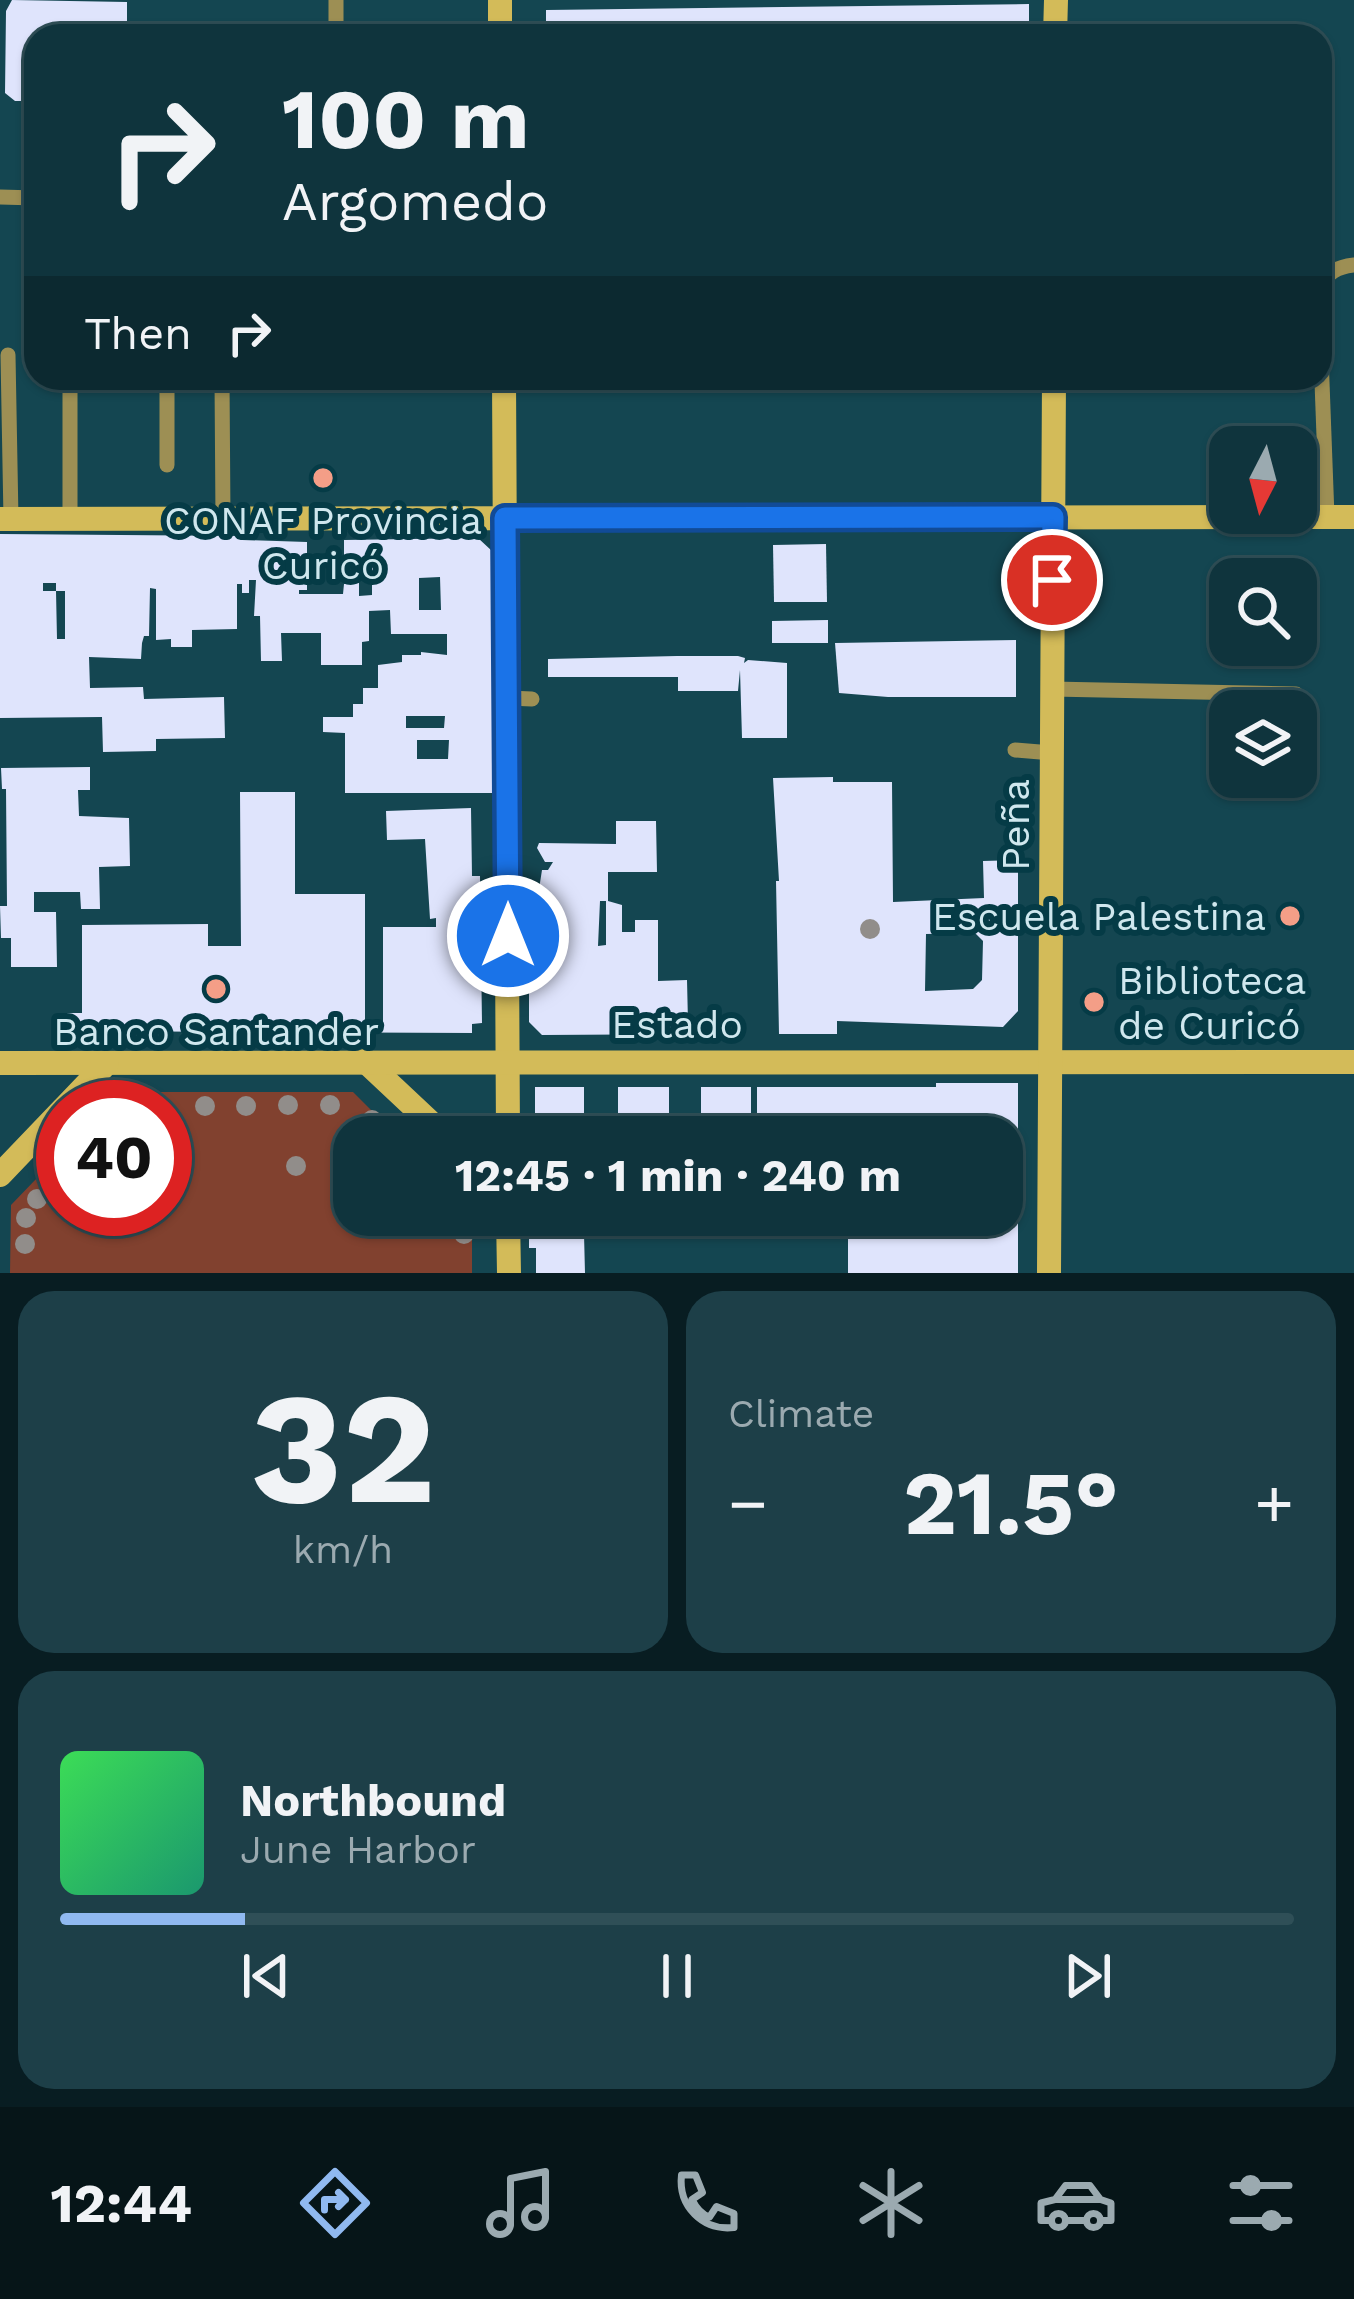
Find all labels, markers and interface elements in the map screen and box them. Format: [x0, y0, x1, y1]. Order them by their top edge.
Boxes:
text: 100 m [282, 70, 529, 168]
icon: right [84, 72, 240, 228]
text: Argomedo [282, 170, 548, 233]
icon: right [216, 300, 282, 366]
text: Then [84, 307, 192, 360]
north arrow [1209, 426, 1317, 534]
map controls [1209, 426, 1317, 798]
marker: CONAF Provincia Curicó [310, 465, 336, 491]
place label: CONAF Provincia Curicó [164, 498, 482, 588]
pin [1001, 529, 1103, 631]
icon: arrive [1019, 547, 1085, 613]
button: search [1209, 558, 1317, 666]
button: layers [1209, 690, 1317, 798]
street label: Peña [993, 779, 1038, 871]
position arrow [445, 873, 571, 999]
place label: Escuela Palestina [932, 894, 1266, 939]
marker: Escuela Palestina [1277, 903, 1303, 929]
place label: Biblioteca de Curicó [1118, 958, 1306, 1048]
marker: Banco Santander [203, 976, 229, 1002]
marker: Biblioteca de Curicó [1081, 989, 1107, 1015]
street label: Estado [611, 1002, 743, 1047]
place label: Banco Santander [53, 1009, 379, 1054]
speed limit sign: 40 [36, 1080, 192, 1236]
text: 12:45 · 1 min · 240 m [455, 1149, 901, 1202]
text: 32 [250, 1357, 436, 1540]
text: Climate [728, 1391, 874, 1436]
text: 21.5° [903, 1450, 1119, 1556]
text: − [728, 1465, 768, 1542]
text: + [1254, 1465, 1294, 1542]
text: km/h [293, 1527, 393, 1572]
text: Northbound [240, 1774, 506, 1827]
text: June Harbor [240, 1827, 476, 1872]
icon: previous [233, 1943, 299, 2009]
icon: pause [644, 1943, 710, 2009]
icon: next [1055, 1943, 1121, 2009]
icon: directions [293, 2161, 377, 2245]
icon: music [479, 2161, 563, 2245]
icon: phone [664, 2161, 748, 2245]
icon: climate [849, 2161, 933, 2245]
icon: car [1034, 2161, 1118, 2245]
icon: filters [1219, 2161, 1303, 2245]
text: 12:44 [51, 2172, 192, 2235]

